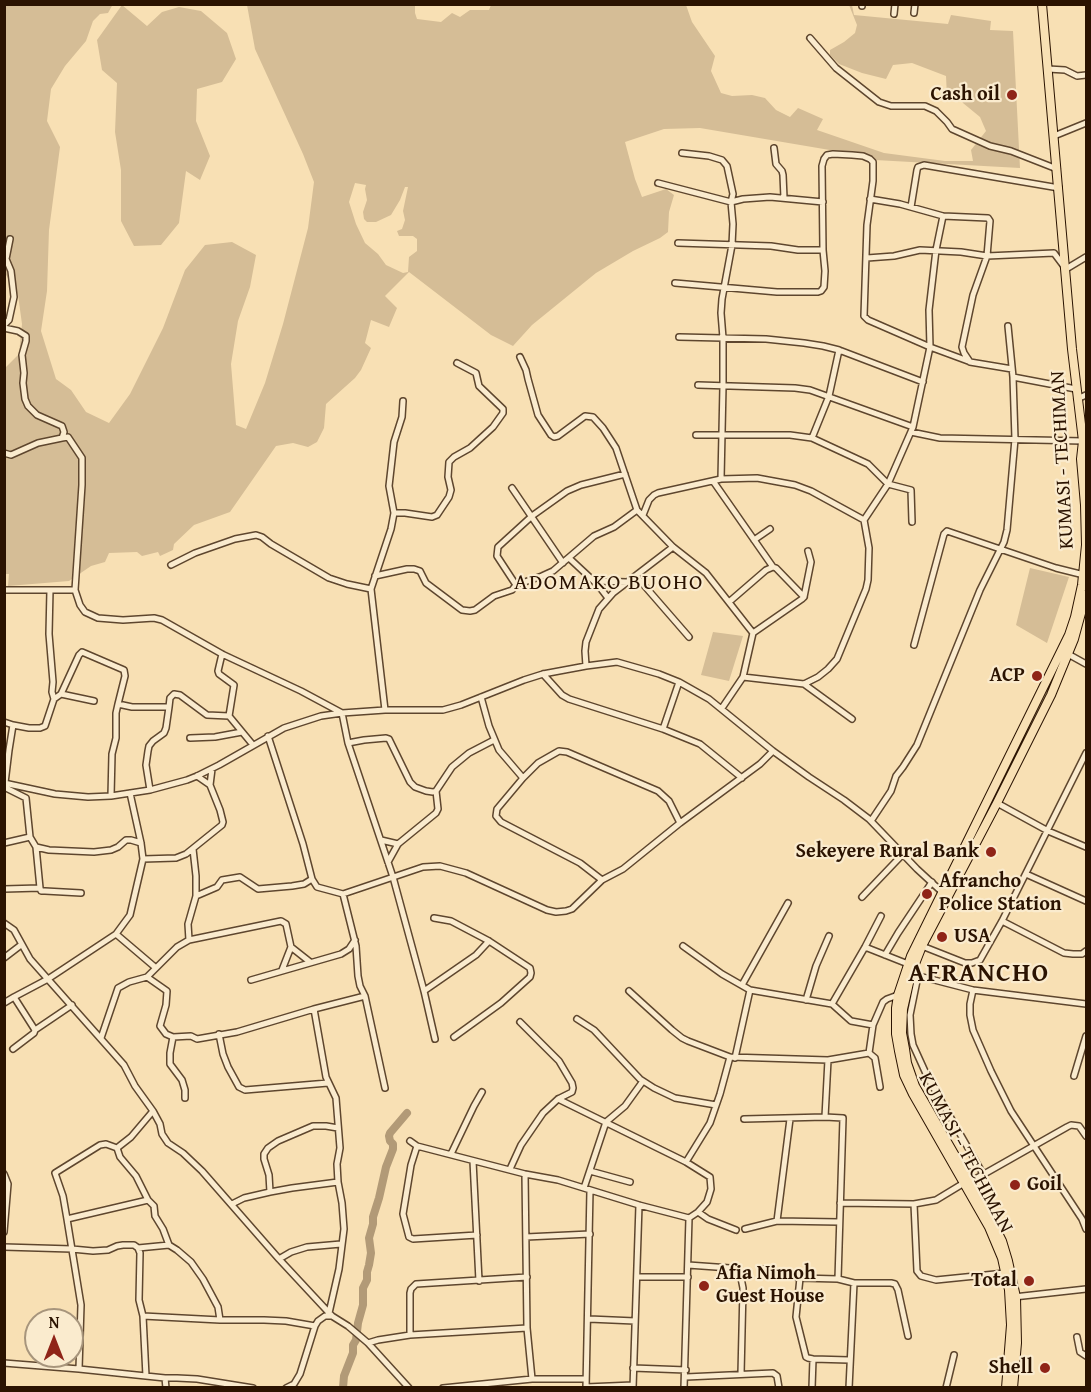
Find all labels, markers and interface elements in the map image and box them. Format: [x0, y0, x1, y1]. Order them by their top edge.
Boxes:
place label: Cash oil [931, 83, 1000, 107]
marker: Cash oil [1005, 88, 1019, 102]
street label: KUMASI - TECHIMAN [1046, 370, 1080, 550]
district label: ADOMAKO BUOHO [514, 570, 704, 596]
place label: ACP [990, 664, 1025, 688]
marker: ACP [1030, 669, 1044, 683]
place label: Sekeyere Rural Bank [796, 840, 979, 864]
marker: Sekeyere Rural Bank [984, 845, 998, 859]
place label: Afrancho Police Station [939, 870, 1062, 917]
marker: Afrancho Police Station [920, 887, 934, 901]
place label: USA [954, 925, 991, 949]
marker: USA [935, 930, 949, 944]
district label: AFRANCHO [908, 958, 1050, 990]
street label: KUMASI - TECHIMAN [913, 1069, 1017, 1237]
place label: Goil [1027, 1173, 1062, 1197]
marker: Goil [1008, 1178, 1022, 1192]
place label: Afia Nimoh Guest House [716, 1262, 824, 1309]
place label: Total [971, 1269, 1017, 1293]
marker: Total [1022, 1274, 1036, 1288]
marker: Afia Nimoh Guest House [697, 1279, 711, 1293]
north arrow [24, 1308, 84, 1368]
text: N [49, 1310, 59, 1334]
place label: Shell [988, 1356, 1033, 1380]
marker: Shell [1038, 1361, 1052, 1375]

